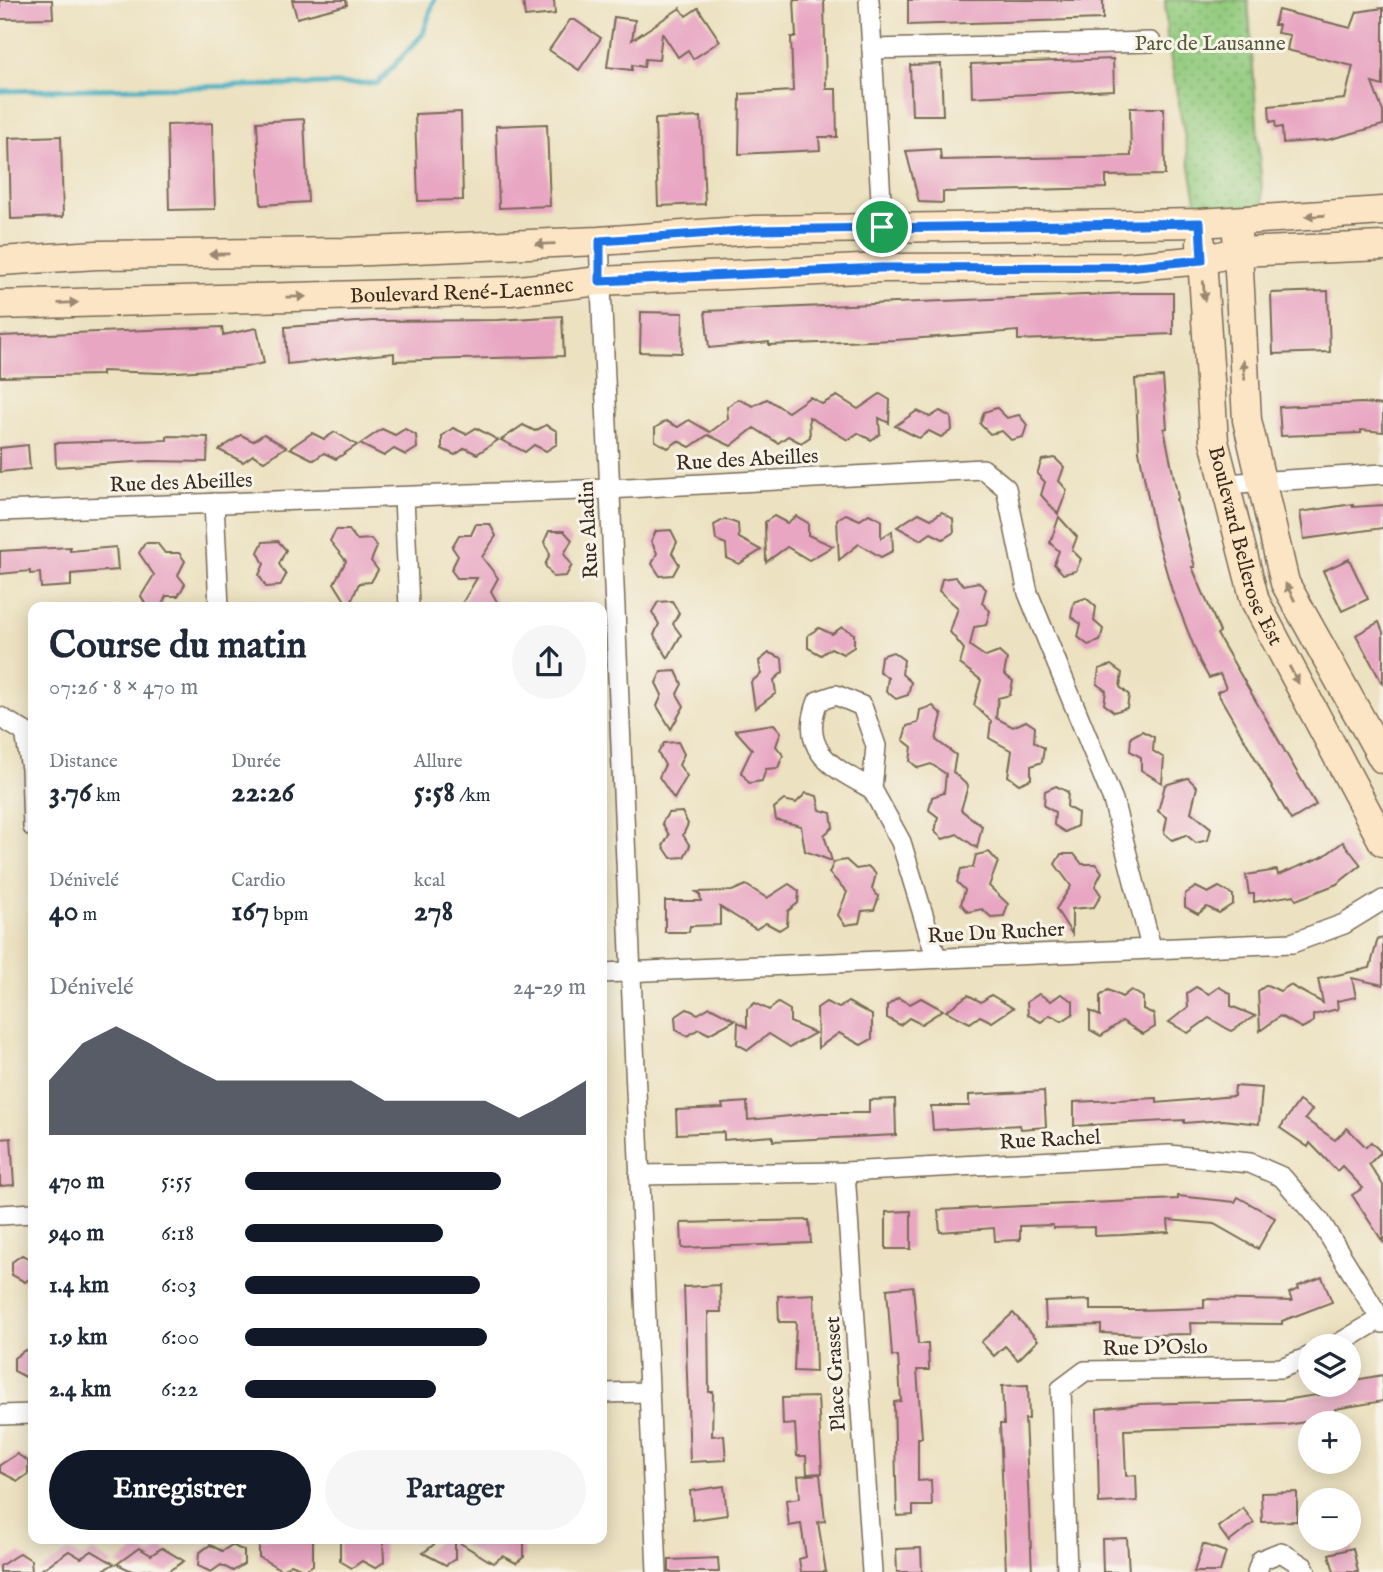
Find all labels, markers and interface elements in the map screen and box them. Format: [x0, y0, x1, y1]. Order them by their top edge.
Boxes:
park label: Parc de Lausanne [1134, 31, 1286, 58]
pin [852, 197, 912, 257]
icon: arrive [863, 208, 901, 246]
one-way arrow [1304, 211, 1326, 222]
one-way arrow [533, 238, 555, 249]
one-way arrow [208, 248, 230, 259]
street label: Boulevard René-Laennec [350, 272, 575, 310]
one-way arrow [1199, 281, 1210, 303]
one-way arrow [285, 291, 307, 303]
one-way arrow [57, 298, 79, 309]
one-way arrow [1239, 359, 1250, 381]
street label: Rue des Abeilles [675, 443, 819, 478]
street label: Boulevard Bellerose Est [1201, 444, 1288, 651]
street label: Rue des Abeilles [109, 468, 253, 499]
street label: Rue Aladin [573, 480, 606, 580]
one-way arrow [1285, 582, 1296, 602]
text: Course du matin [49, 623, 307, 671]
button: share [512, 625, 586, 699]
one-way arrow [1288, 665, 1300, 685]
text: 07:26 · 8 × 470 m [49, 673, 198, 702]
text: Distance [49, 750, 118, 774]
text: Durée [231, 750, 281, 774]
text: Allure [414, 750, 462, 774]
text: 3.76 [49, 774, 92, 812]
text: 22:26 [231, 774, 294, 812]
text: 5:58 [414, 774, 455, 812]
text: km [92, 784, 121, 808]
text: /km [455, 784, 491, 808]
text: Dénivelé [49, 869, 119, 893]
text: Cardio [231, 869, 285, 893]
text: kcal [414, 869, 445, 893]
text: 40 [49, 893, 78, 931]
text: 167 [231, 893, 269, 931]
text: 278 [414, 893, 453, 931]
text: m [78, 903, 97, 927]
text: bpm [269, 903, 308, 927]
street label: Rue Du Rucher [927, 916, 1066, 951]
text: Dénivelé [49, 973, 134, 1002]
text: 24–29 m [513, 973, 586, 1002]
street label: Rue Rachel [999, 1124, 1102, 1157]
text: 470 m [49, 1167, 104, 1196]
text: 5:55 [161, 1167, 192, 1196]
text: 940 m [49, 1219, 104, 1248]
text: 6:18 [161, 1219, 194, 1248]
text: 1.4 km [49, 1271, 109, 1300]
text: 6:03 [161, 1271, 197, 1300]
street label: Place Grasset [820, 1316, 853, 1432]
text: 1.9 km [49, 1323, 108, 1352]
text: 6:00 [161, 1323, 199, 1352]
street label: Rue D'Oslo [1102, 1334, 1208, 1363]
map controls [1298, 1334, 1361, 1551]
button: layers [1298, 1334, 1361, 1397]
text: 2.4 km [49, 1375, 111, 1404]
text: 6:22 [161, 1375, 198, 1404]
button: + [1298, 1411, 1361, 1474]
button: Enregistrer [49, 1450, 311, 1530]
button: Partager [325, 1450, 586, 1530]
button: − [1298, 1488, 1361, 1551]

